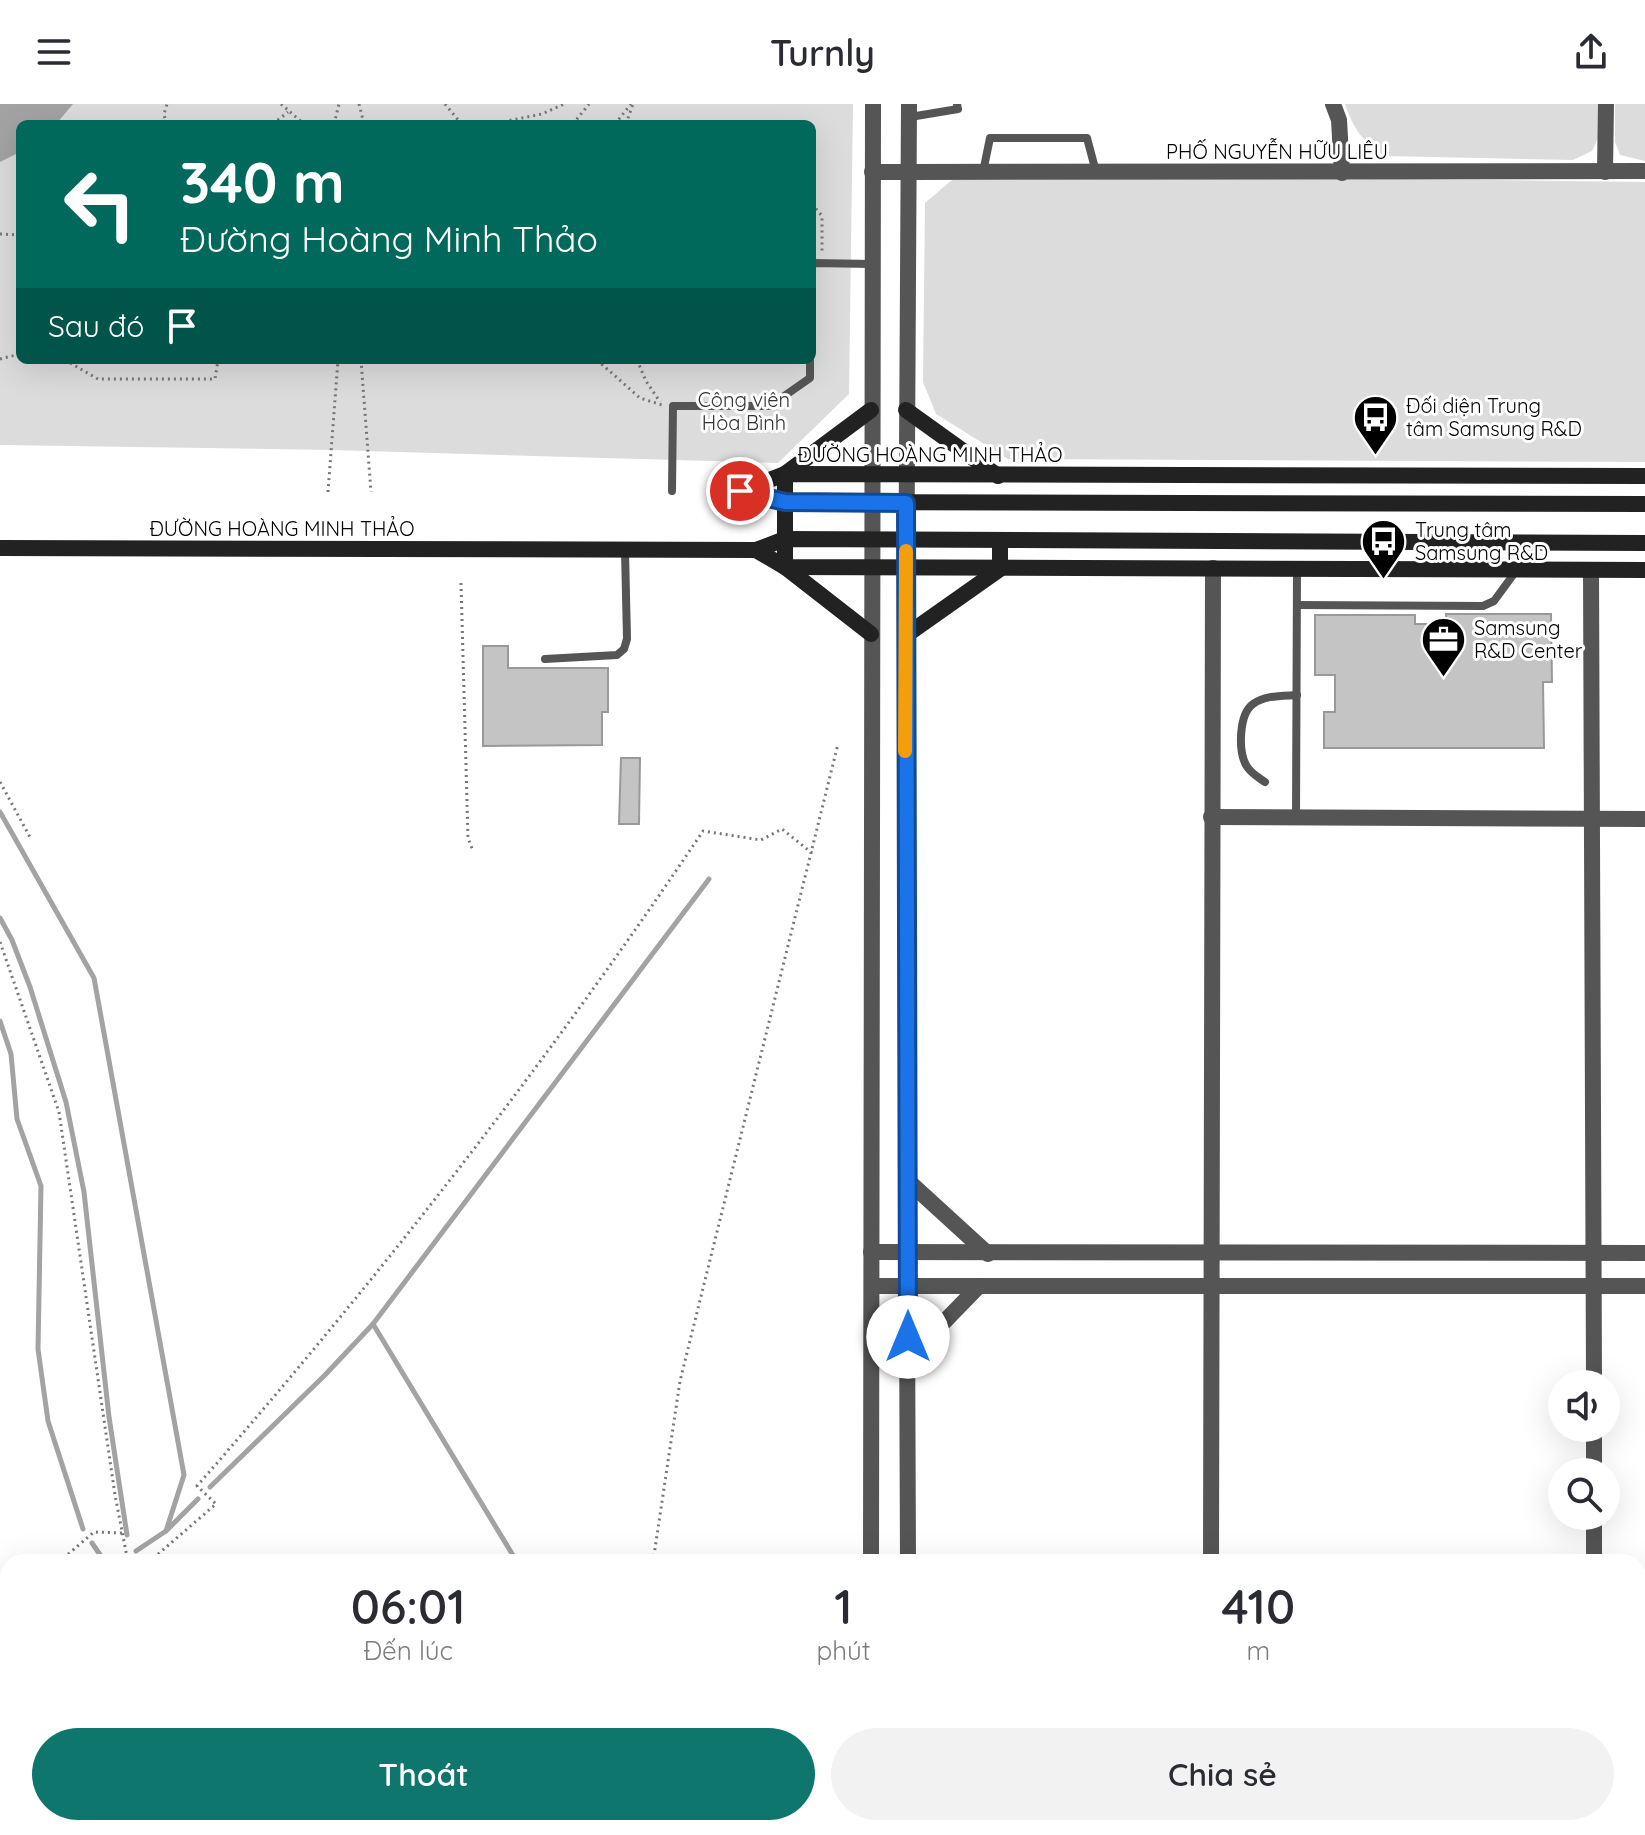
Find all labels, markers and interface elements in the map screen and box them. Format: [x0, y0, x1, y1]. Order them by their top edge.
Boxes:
icon: menu [32, 30, 76, 74]
text: Turnly [770, 30, 875, 75]
icon: share [1569, 30, 1613, 74]
street label: PHỐ NGUYỄN HỮU LIÊU [1166, 138, 1388, 164]
text: 340 m [180, 147, 345, 217]
icon: left [48, 152, 152, 256]
text: Đường Hoàng Minh Thảo [180, 216, 598, 261]
icon: arrive [160, 304, 204, 348]
text: Sau đó [48, 307, 144, 345]
park label: Công viên Hòa Bình [698, 387, 790, 435]
bus stop icon: Đối diện Trung tâm Samsung R&D [1351, 393, 1399, 456]
place label: Đối diện Trung tâm Samsung R&D [1406, 393, 1582, 441]
street label: ĐƯỜNG HOÀNG MINH THẢO [797, 442, 1063, 467]
pin [706, 457, 774, 525]
icon: arrive [718, 469, 762, 513]
street label: ĐƯỜNG HOÀNG MINH THẢO [149, 516, 415, 541]
place label: Trung tâm Samsung R&D [1415, 517, 1548, 565]
bus stop icon: Trung tâm Samsung R&D [1360, 518, 1408, 581]
place label: Samsung R&D Center [1474, 615, 1583, 663]
office icon: Samsung R&D Center [1419, 616, 1467, 679]
position arrow [866, 1295, 950, 1379]
map controls [1548, 1370, 1620, 1530]
button: sound [1548, 1370, 1620, 1442]
button: search [1548, 1458, 1620, 1530]
text: 06:01 [351, 1576, 466, 1636]
text: 1 [834, 1576, 853, 1636]
text: 410 [1221, 1576, 1295, 1636]
text: Đến lúc [363, 1634, 453, 1667]
text: phút [816, 1634, 871, 1667]
text: m [1246, 1634, 1270, 1667]
button: Thoát [32, 1728, 815, 1820]
button: Chia sẻ [831, 1728, 1614, 1820]

